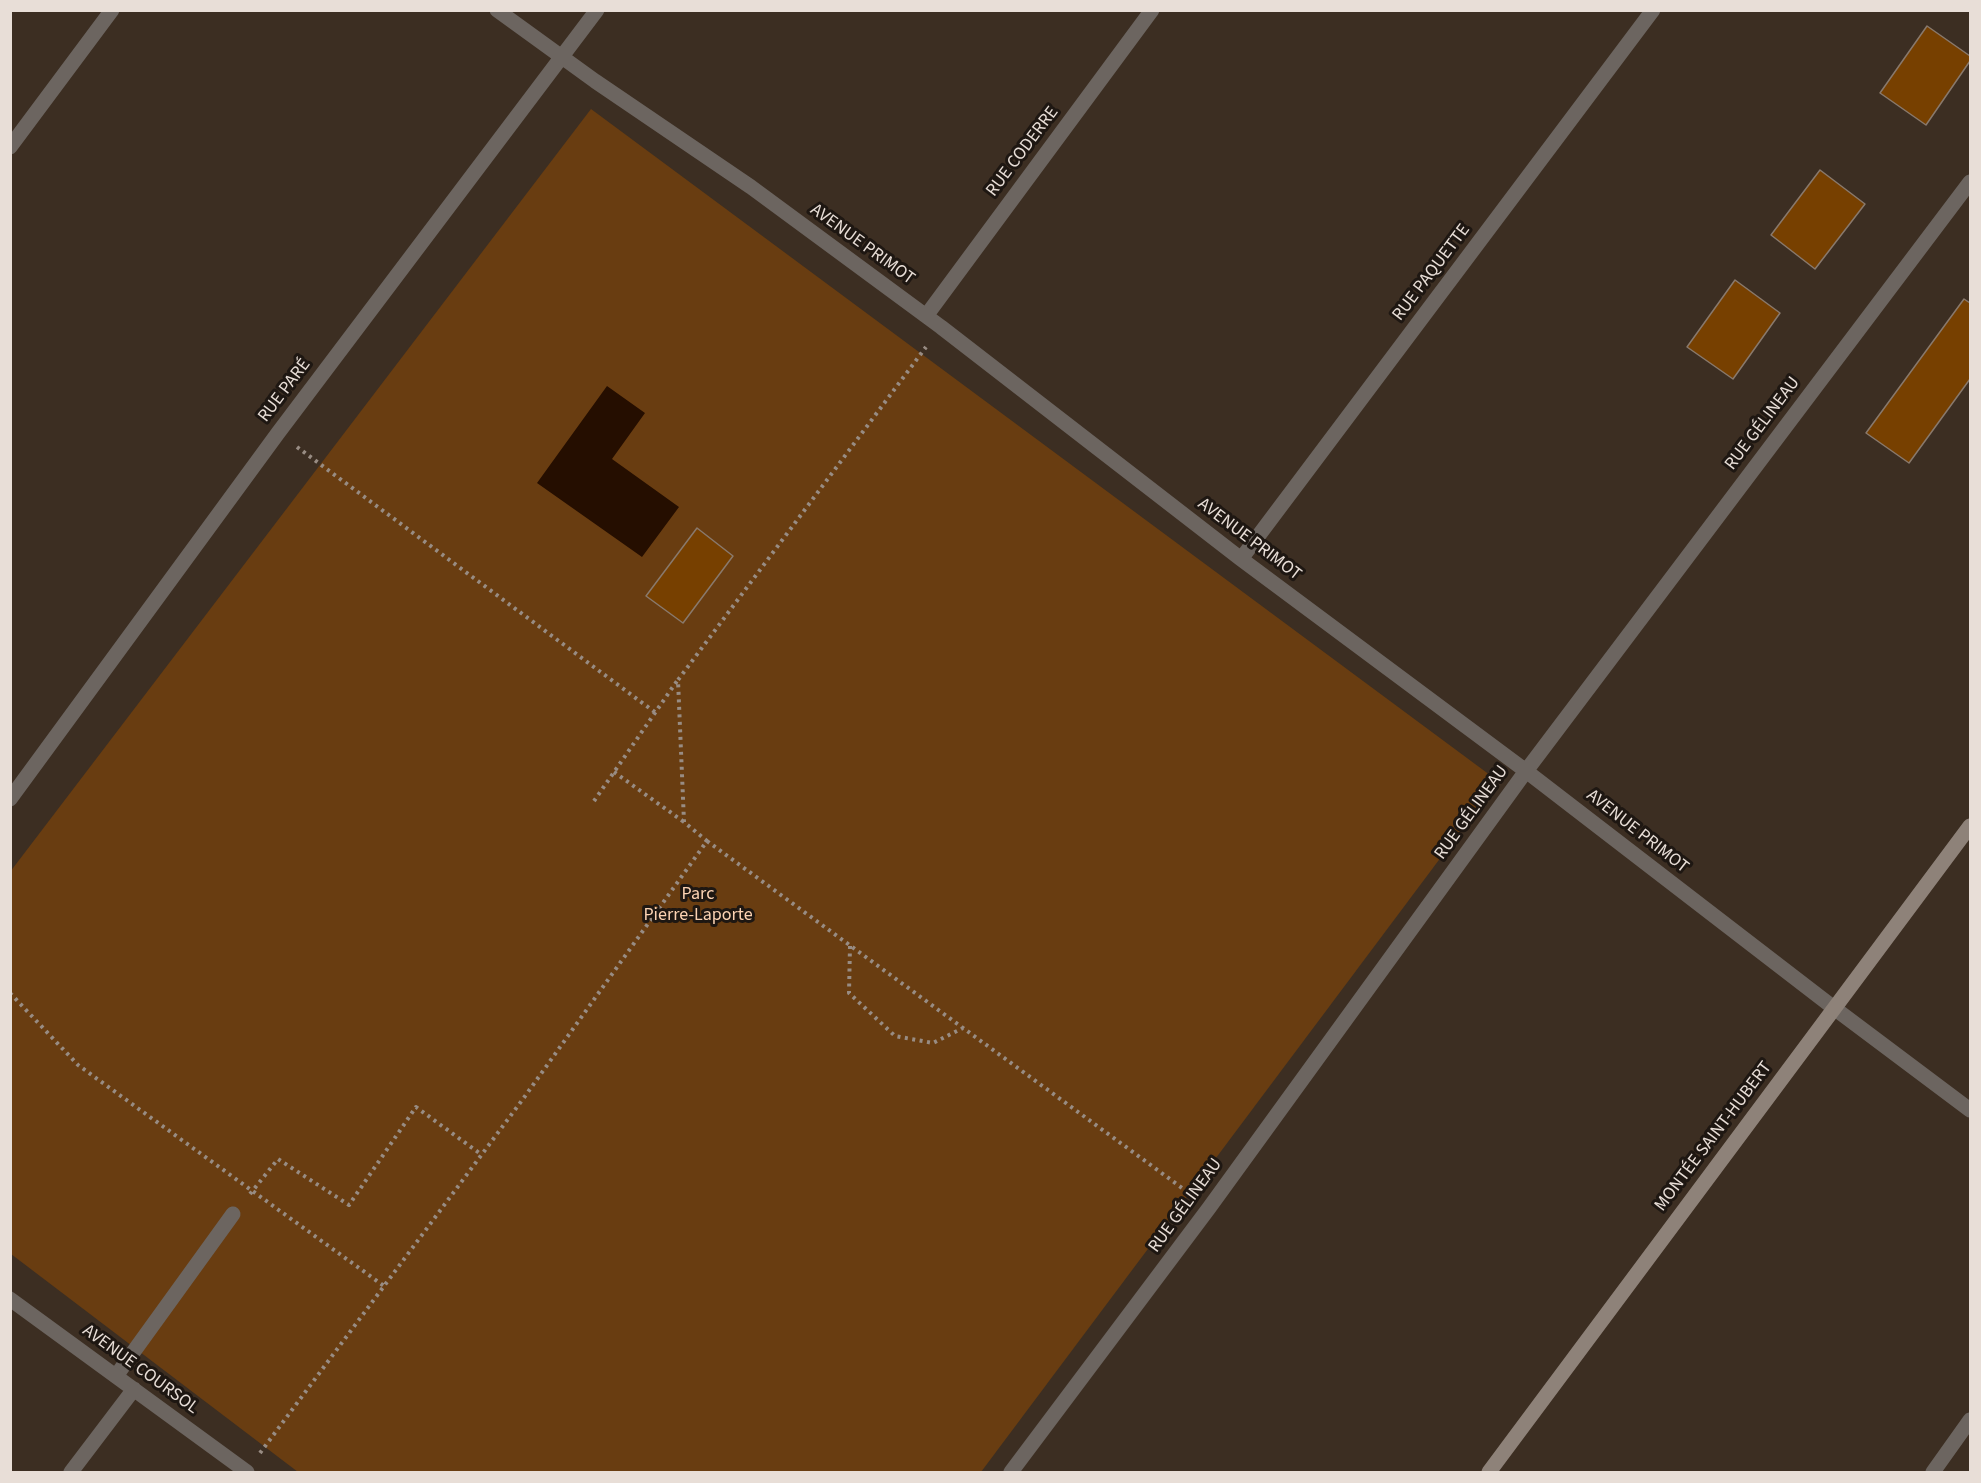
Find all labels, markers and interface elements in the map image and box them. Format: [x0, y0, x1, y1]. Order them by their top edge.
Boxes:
street label: RUE CODERRE [982, 103, 1064, 201]
street label: AVENUE PRIMOT [805, 200, 919, 290]
street label: RUE PAQUETTE [1389, 220, 1475, 326]
street label: RUE PARÉ [254, 355, 316, 427]
street label: RUE GÉLINEAU [1721, 373, 1805, 475]
street label: AVENUE PRIMOT [1193, 494, 1305, 586]
street label: RUE GÉLINEAU [1431, 762, 1513, 864]
street label: AVENUE PRIMOT [1581, 785, 1693, 879]
park label: Parc Pierre-Laporte [643, 884, 753, 926]
street label: MONTÉE SAINT-HUBERT [1651, 1058, 1777, 1216]
street label: RUE GÉLINEAU [1145, 1155, 1227, 1257]
street label: AVENUE COURSOL [78, 1321, 202, 1419]

